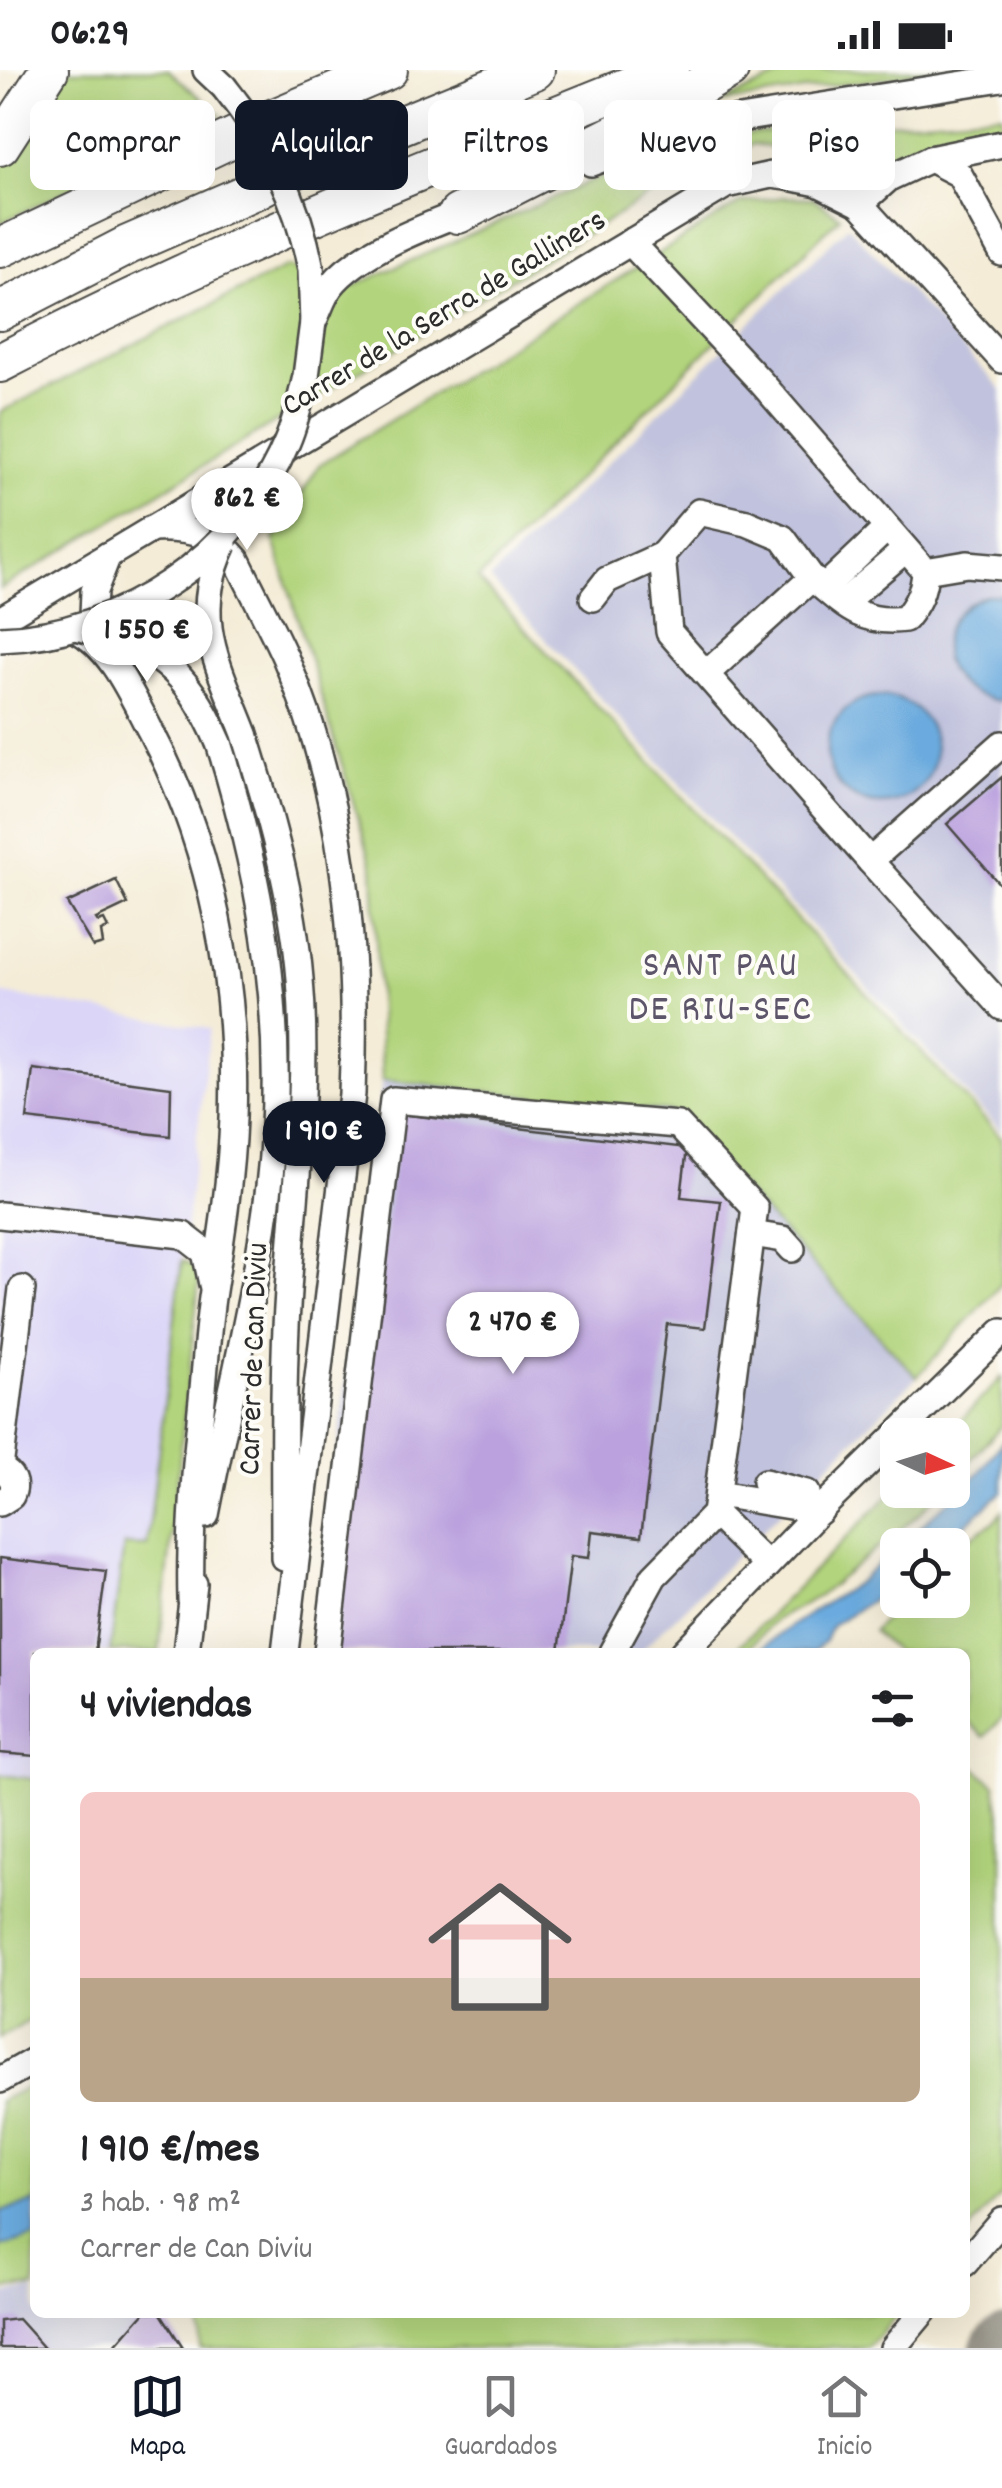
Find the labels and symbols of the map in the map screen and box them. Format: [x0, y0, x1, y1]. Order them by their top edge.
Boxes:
street label: Carrer de la Serra de Galliners [274, 200, 616, 430]
pin: 862 € [177, 468, 317, 553]
pin: 1 550 € [55, 600, 239, 685]
district label: SANT PAU DE RIU-SEC [629, 940, 813, 1039]
pin: 1 910 € [232, 1101, 416, 1186]
street label: Carrer de Can Diviu [229, 1242, 283, 1476]
pin: 2 470 € [421, 1292, 605, 1377]
north arrow [880, 1418, 970, 1508]

